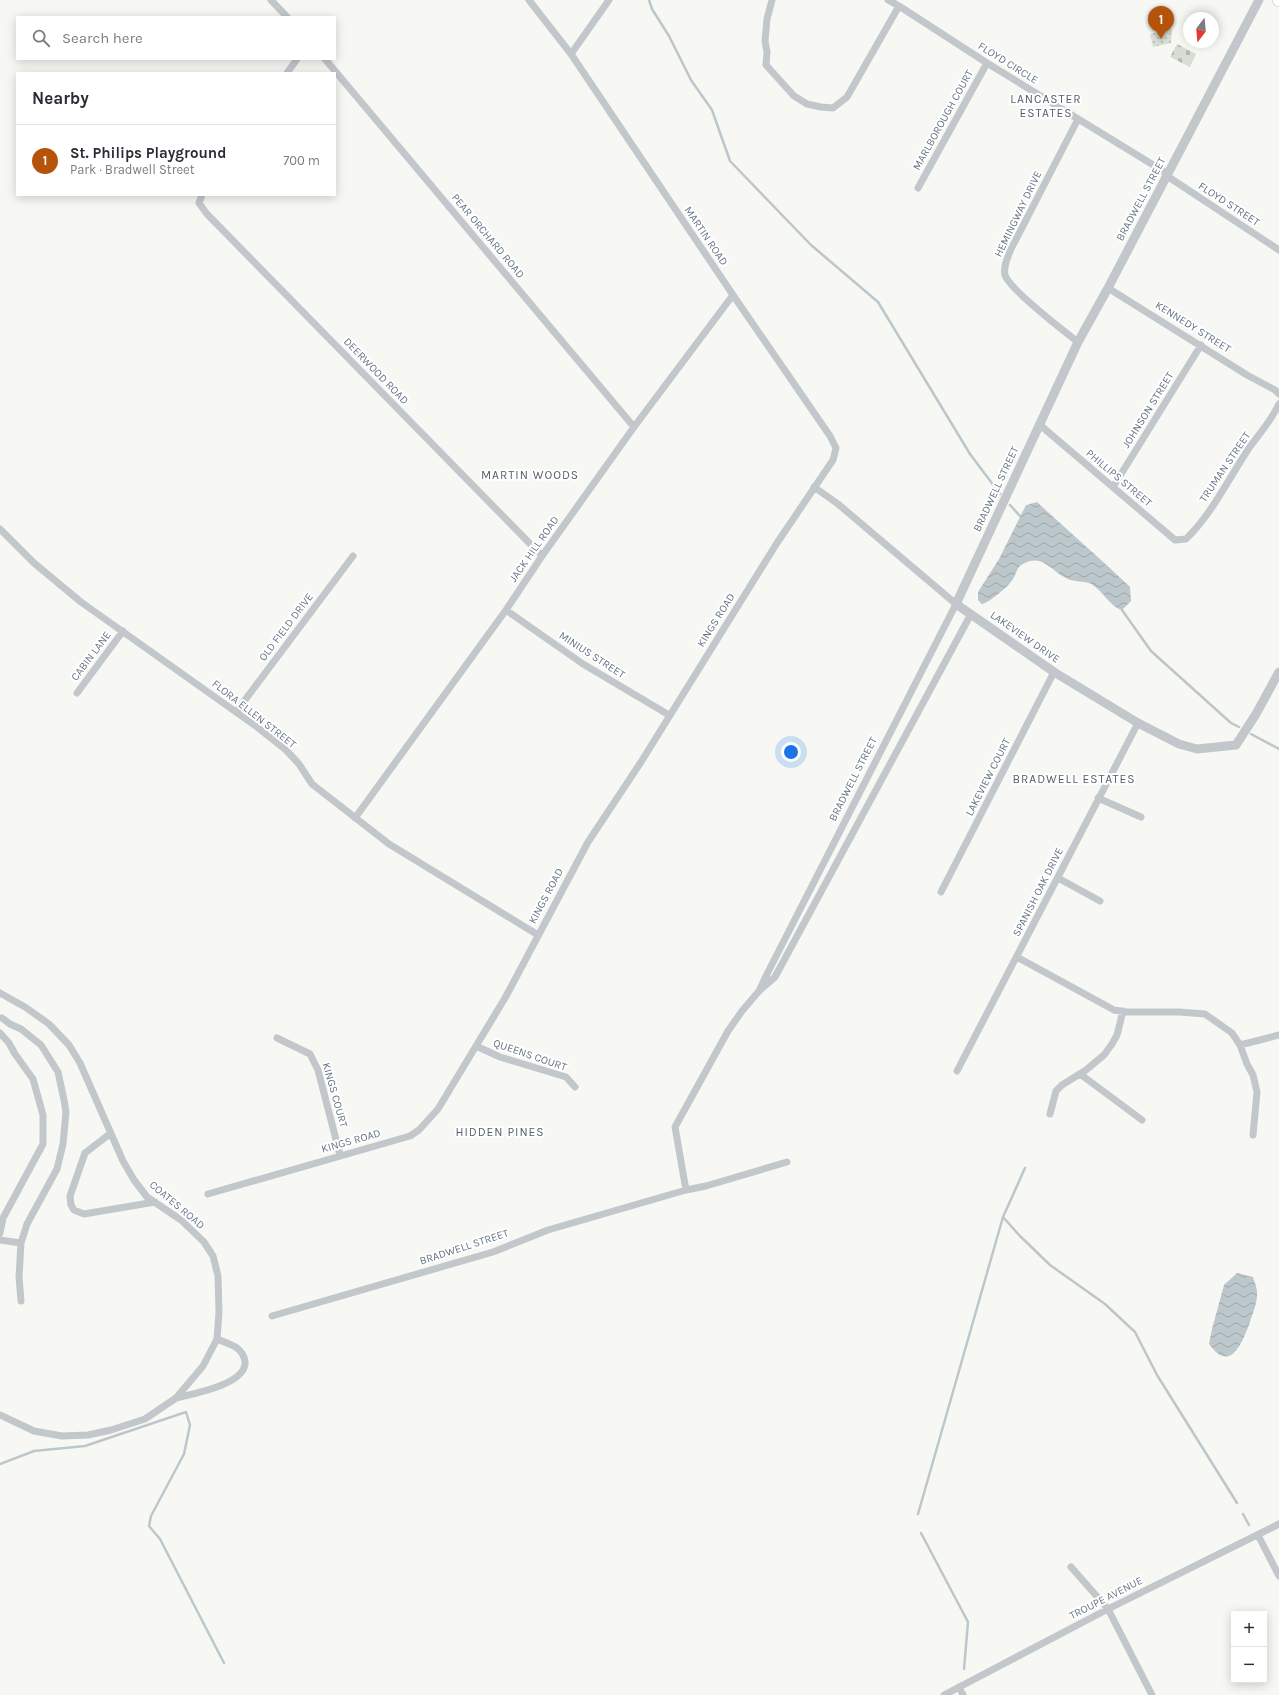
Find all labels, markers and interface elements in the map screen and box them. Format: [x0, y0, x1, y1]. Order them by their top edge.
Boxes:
pin: 1 [1148, 6, 1174, 39]
north arrow [1183, 12, 1219, 48]
search box [16, 16, 336, 60]
icon: search [30, 27, 52, 49]
text: Search here [62, 29, 143, 47]
street label: FLOYD CIRCLE [976, 39, 1040, 87]
street label: MARLBOROUGH COURT [910, 67, 976, 172]
text: Nearby [32, 88, 89, 108]
district label: LANCASTER ESTATES [1010, 92, 1082, 120]
text: St. Philips Playground [70, 144, 226, 162]
text: 1 [43, 153, 47, 168]
text: 700 m [283, 153, 320, 168]
street label: BRADWELL STREET [1113, 155, 1169, 243]
text: Park · Bradwell Street [70, 162, 195, 177]
street label: HEMINGWAY DRIVE [992, 169, 1044, 259]
street label: FLOYD STREET [1196, 179, 1263, 229]
street label: PEAR ORCHARD ROAD [449, 191, 527, 281]
street label: MARTIN ROAD [681, 204, 731, 268]
street label: KENNEDY STREET [1153, 299, 1234, 356]
street label: DEERWOOD ROAD [341, 335, 411, 407]
street label: JOHNSON STREET [1119, 369, 1177, 450]
street label: TRUMAN STREET [1197, 429, 1254, 505]
street label: BRADWELL STREET [970, 444, 1022, 534]
street label: PHILLIPS STREET [1083, 447, 1155, 510]
district label: MARTIN WOODS [481, 468, 579, 482]
street label: JACK HILL ROAD [506, 514, 562, 584]
street label: OLD FIELD DRIVE [256, 591, 316, 663]
street label: KINGS ROAD [694, 591, 738, 649]
street label: LAKEVIEW DRIVE [988, 608, 1062, 666]
street label: CABIN LANE [68, 629, 114, 683]
street label: MINIUS STREET [556, 629, 628, 681]
street label: FLORA ELLEN STREET [209, 677, 299, 751]
street label: BRADWELL STREET [826, 734, 880, 823]
street label: LAKEVIEW COURT [963, 736, 1013, 818]
your location [781, 742, 801, 762]
district label: BRADWELL ESTATES [1012, 772, 1136, 786]
street label: SPANISH OAK DRIVE [1010, 845, 1066, 939]
street label: KINGS ROAD [526, 866, 566, 926]
street label: QUEENS COURT [492, 1036, 569, 1074]
street label: KINGS COURT [320, 1061, 351, 1129]
district label: HIDDEN PINES [455, 1125, 545, 1139]
street label: KINGS ROAD [320, 1126, 382, 1156]
street label: COATES ROAD [147, 1178, 207, 1232]
street label: BRADWELL STREET [418, 1226, 511, 1268]
street label: TROUPE AVENUE [1067, 1574, 1145, 1622]
map controls [1231, 1611, 1267, 1683]
button: + [1231, 1611, 1267, 1647]
button: − [1231, 1647, 1267, 1683]

